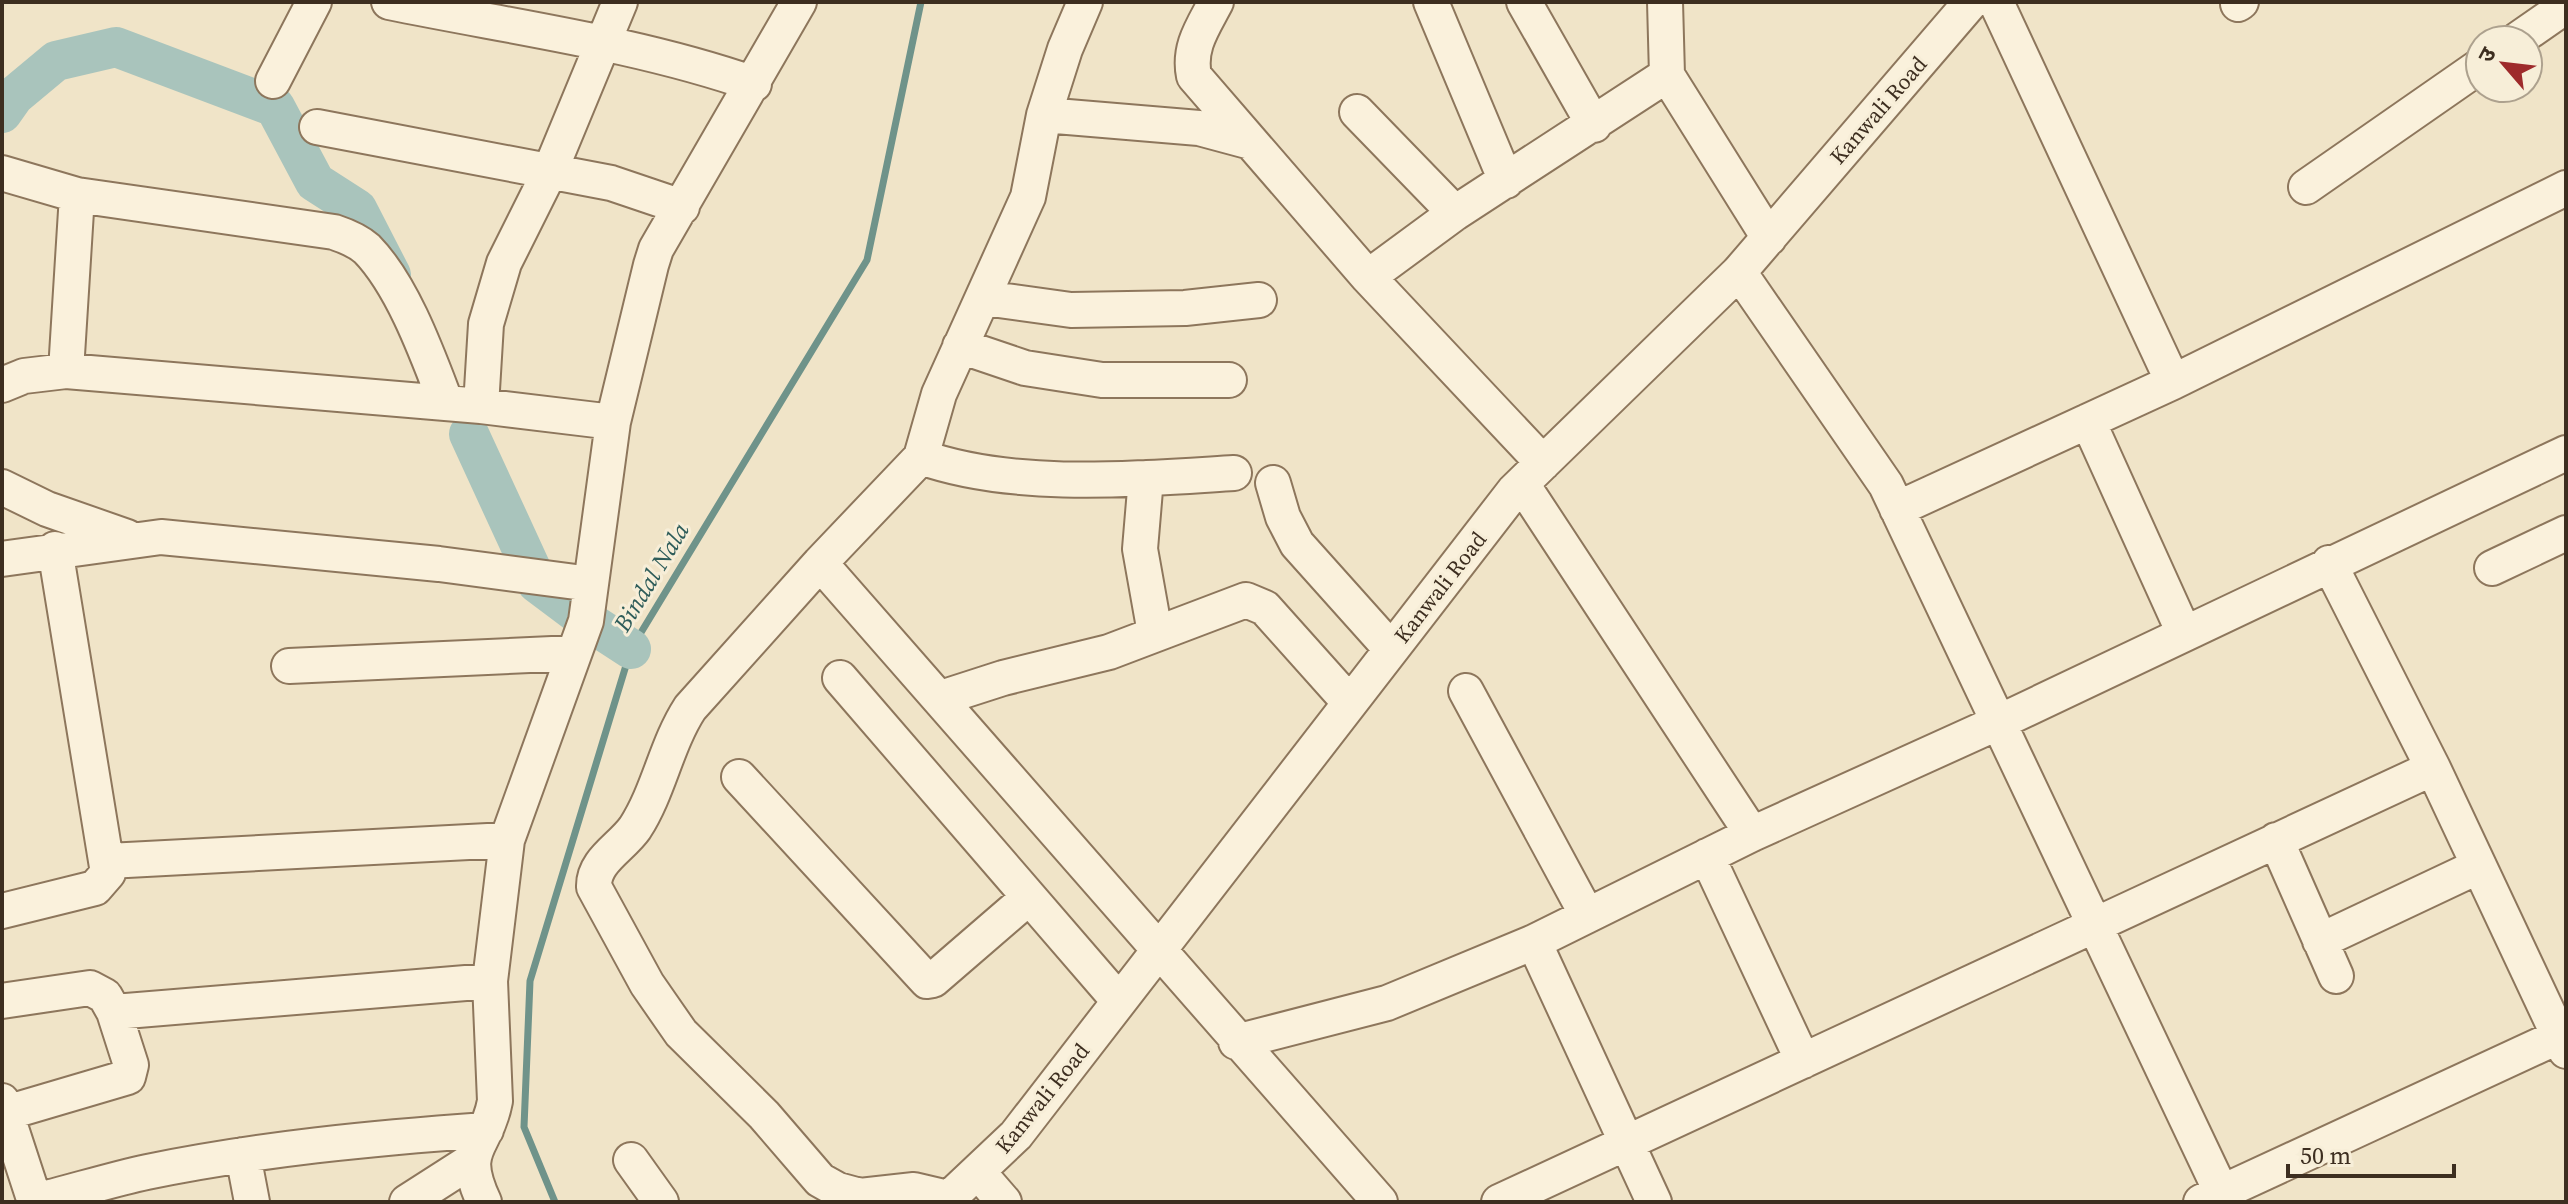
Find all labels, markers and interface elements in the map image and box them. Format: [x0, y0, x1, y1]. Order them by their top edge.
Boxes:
north arrow [2464, 24, 2544, 104]
text: उ [2470, 41, 2503, 67]
street label: Kanwali Road [1823, 49, 1934, 170]
water label: Bindal Nala [605, 516, 697, 639]
street label: Kanwali Road [1387, 525, 1493, 649]
street label: Kanwali Road [988, 1036, 1096, 1159]
scale bar [2288, 1128, 2454, 1178]
text: 50 m [2300, 1139, 2351, 1172]

